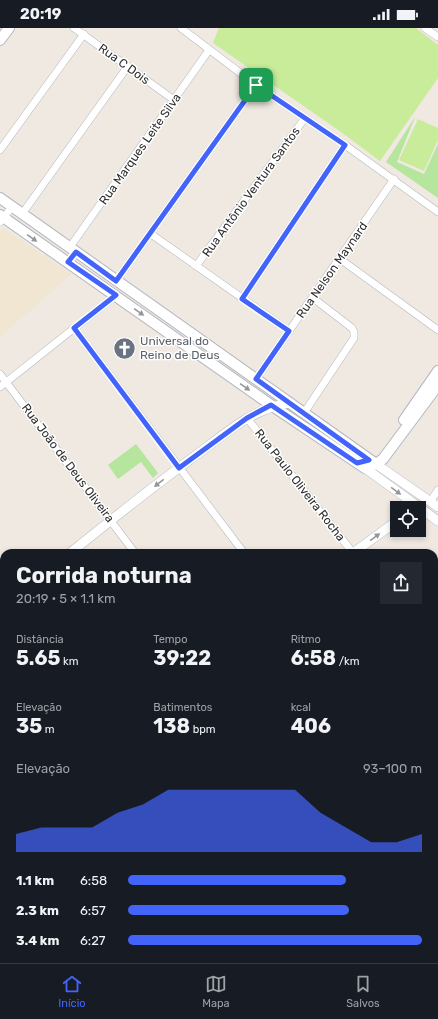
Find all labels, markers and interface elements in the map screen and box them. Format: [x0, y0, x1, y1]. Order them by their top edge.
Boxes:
text: 20:19 [20, 5, 61, 23]
street label: Rua C Dois [96, 41, 152, 87]
pin [239, 68, 273, 102]
icon: arrive [245, 74, 267, 96]
street label: Rua Marques Leite Silva [96, 91, 184, 207]
street label: Rua Antônio Ventura Santos [199, 124, 303, 260]
street label: Rua Nelson Maynard [294, 219, 370, 321]
one-way arrow [27, 234, 37, 242]
one-way arrow [134, 308, 144, 316]
place label: Universal do Reino de Deus [140, 334, 220, 362]
church icon: Universal do Reino de Deus [112, 335, 138, 361]
one-way arrow [240, 383, 250, 391]
street label: Rua João de Deus Oliveira [19, 401, 117, 525]
street label: Rua Paulo Oliveira Rocha [252, 426, 348, 544]
one-way arrow [154, 479, 165, 487]
one-way arrow [391, 487, 401, 495]
map controls [390, 501, 426, 537]
button: locate [390, 501, 426, 537]
one-way arrow [370, 533, 380, 541]
text: Corrida noturna [16, 562, 192, 589]
button: share [380, 562, 422, 604]
text: 20:19 · 5 × 1.1 km [16, 591, 116, 606]
text: Distância [16, 633, 64, 646]
text: Tempo [153, 633, 187, 646]
text: Ritmo [291, 633, 321, 646]
text: 5.65 [16, 646, 60, 670]
text: 39:22 [153, 646, 211, 670]
text: 6:58 [291, 646, 336, 670]
text: km [60, 655, 79, 668]
text: /km [336, 655, 359, 668]
text: Elevação [16, 701, 62, 714]
text: Batimentos [153, 701, 212, 714]
text: kcal [291, 701, 311, 714]
text: 35 [16, 714, 42, 738]
text: 138 [153, 714, 190, 738]
text: 406 [291, 714, 331, 738]
text: m [42, 723, 55, 736]
text: bpm [190, 723, 216, 736]
text: Elevação [16, 761, 70, 776]
text: 93–100 m [363, 761, 422, 776]
text: 1.1 km [16, 873, 54, 888]
text: 6:58 [80, 873, 107, 888]
text: 2.3 km [16, 903, 59, 918]
text: 6:57 [80, 903, 106, 918]
text: 3.4 km [16, 933, 59, 948]
text: 6:27 [80, 933, 105, 948]
tab: Início [58, 973, 86, 1010]
tab: Mapa [202, 973, 230, 1010]
tab: Salvos [346, 973, 380, 1010]

